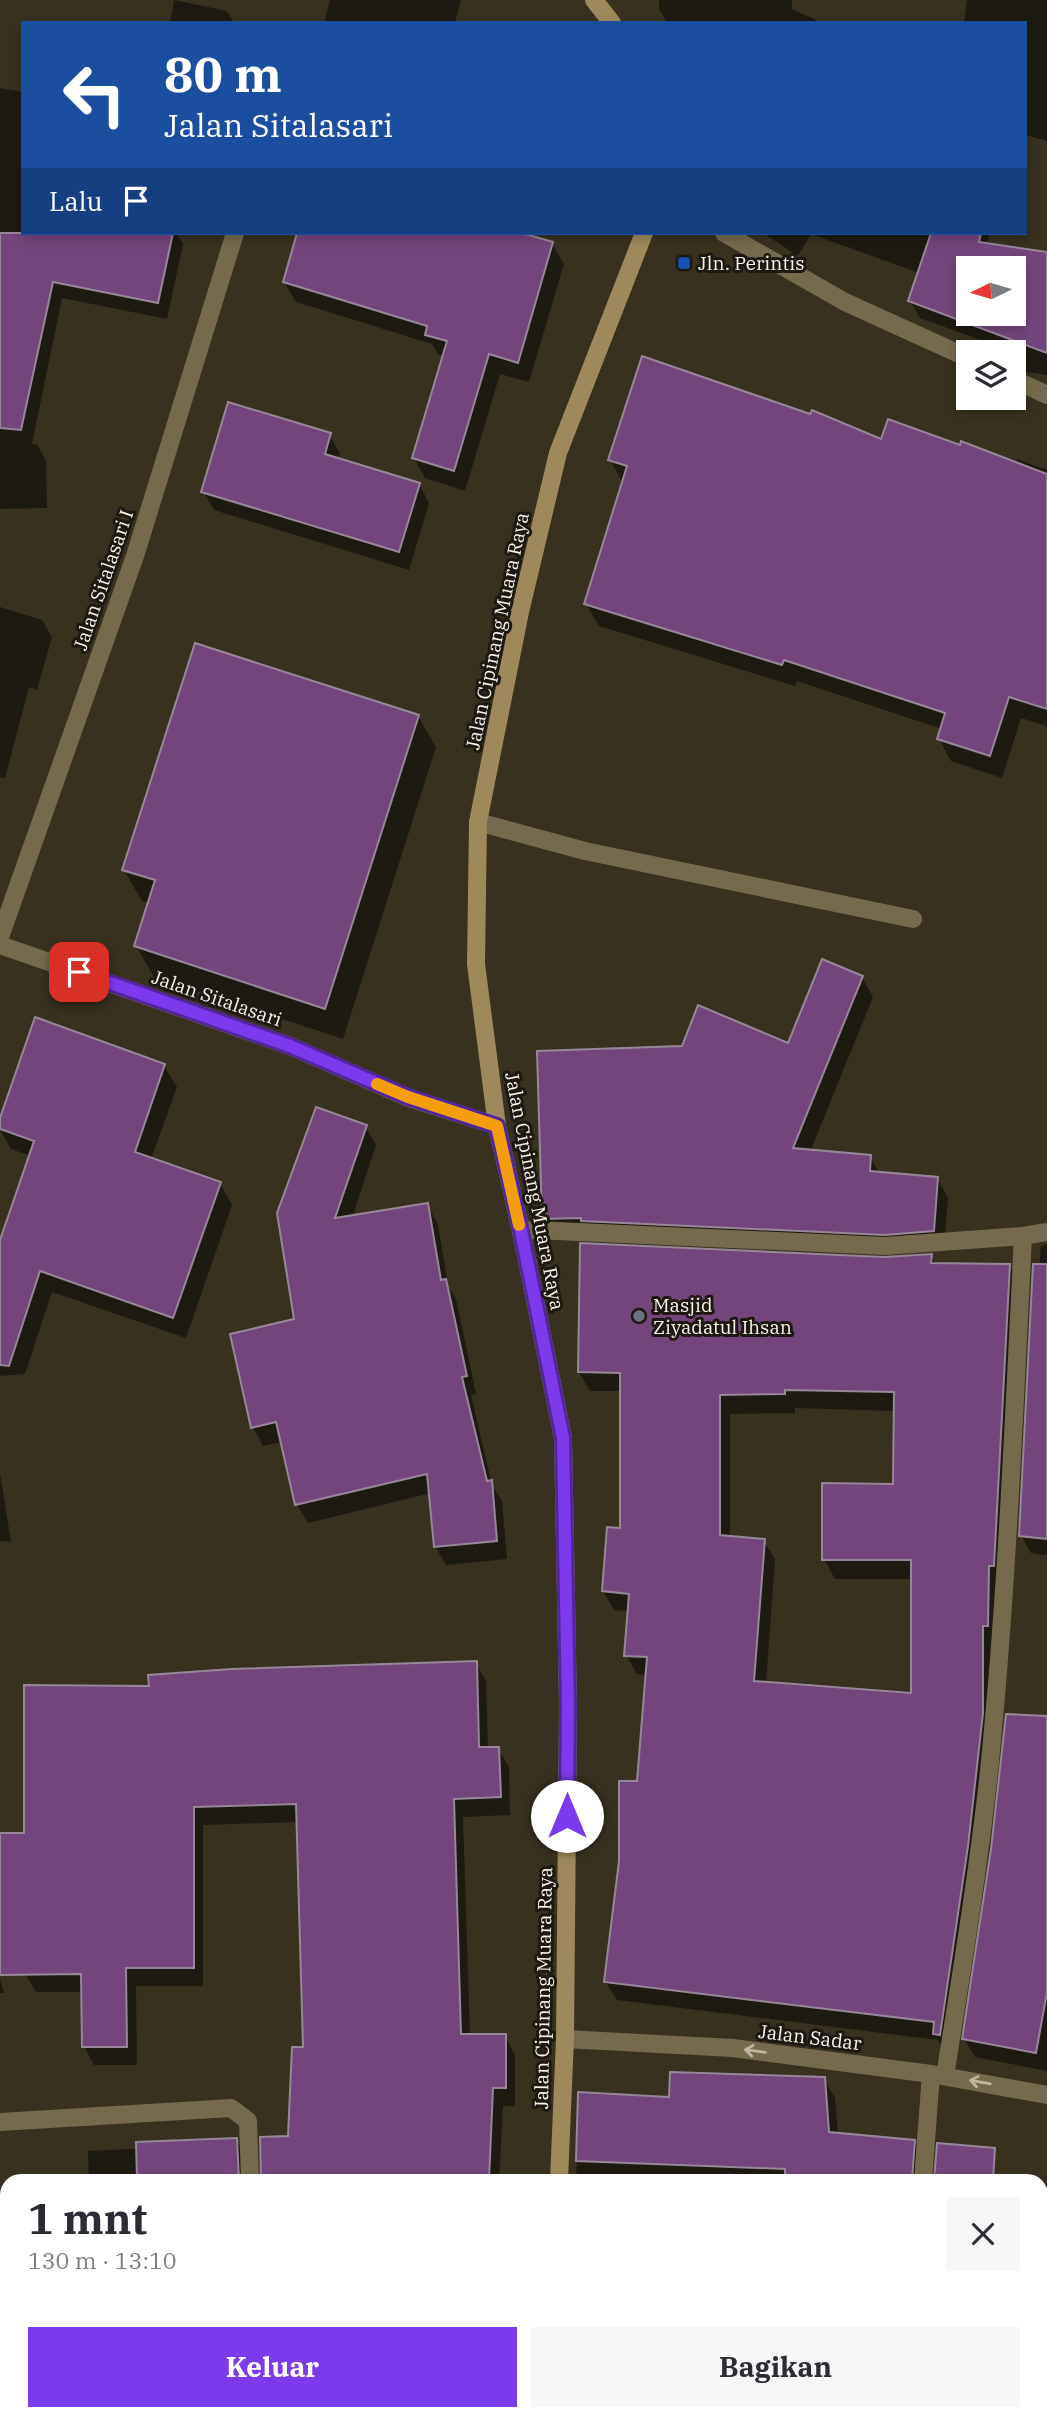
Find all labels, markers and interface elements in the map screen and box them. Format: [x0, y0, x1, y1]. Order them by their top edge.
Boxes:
text: 80 m [164, 42, 282, 105]
icon: left [49, 49, 140, 140]
text: Jalan Sitalasari [164, 104, 393, 146]
icon: arrive [117, 182, 155, 220]
text: Lalu [49, 184, 103, 218]
place label: Jln. Perintis [698, 251, 804, 275]
marker: Jln. Perintis [676, 255, 692, 271]
north arrow [956, 256, 1026, 326]
map controls [956, 256, 1026, 410]
button: layers [956, 340, 1026, 410]
street label: Jalan Sitalasari I [68, 507, 138, 653]
street label: Jalan Cipinang Muara Raya [460, 510, 534, 752]
pin [49, 942, 109, 1002]
icon: arrive [60, 953, 98, 991]
street label: Jalan Sitalasari [149, 965, 285, 1031]
street label: Jalan Cipinang Muara Raya [500, 1070, 570, 1312]
place label: Masjid Ziyadatul Ihsan [653, 1293, 792, 1339]
marker: Masjid Ziyadatul Ihsan [631, 1308, 647, 1324]
position arrow [530, 1779, 604, 1853]
street label: Jalan Cipinang Muara Raya [529, 1867, 557, 2109]
street label: Jalan Sadar [757, 2019, 863, 2055]
one-way arrow [744, 2045, 766, 2058]
one-way arrow [969, 2075, 992, 2089]
text: 1 mnt [28, 2191, 147, 2246]
button: close [946, 2197, 1020, 2271]
text: 130 m · 13:10 [28, 2245, 177, 2275]
button: Keluar [28, 2327, 517, 2407]
button: Bagikan [531, 2327, 1020, 2407]

